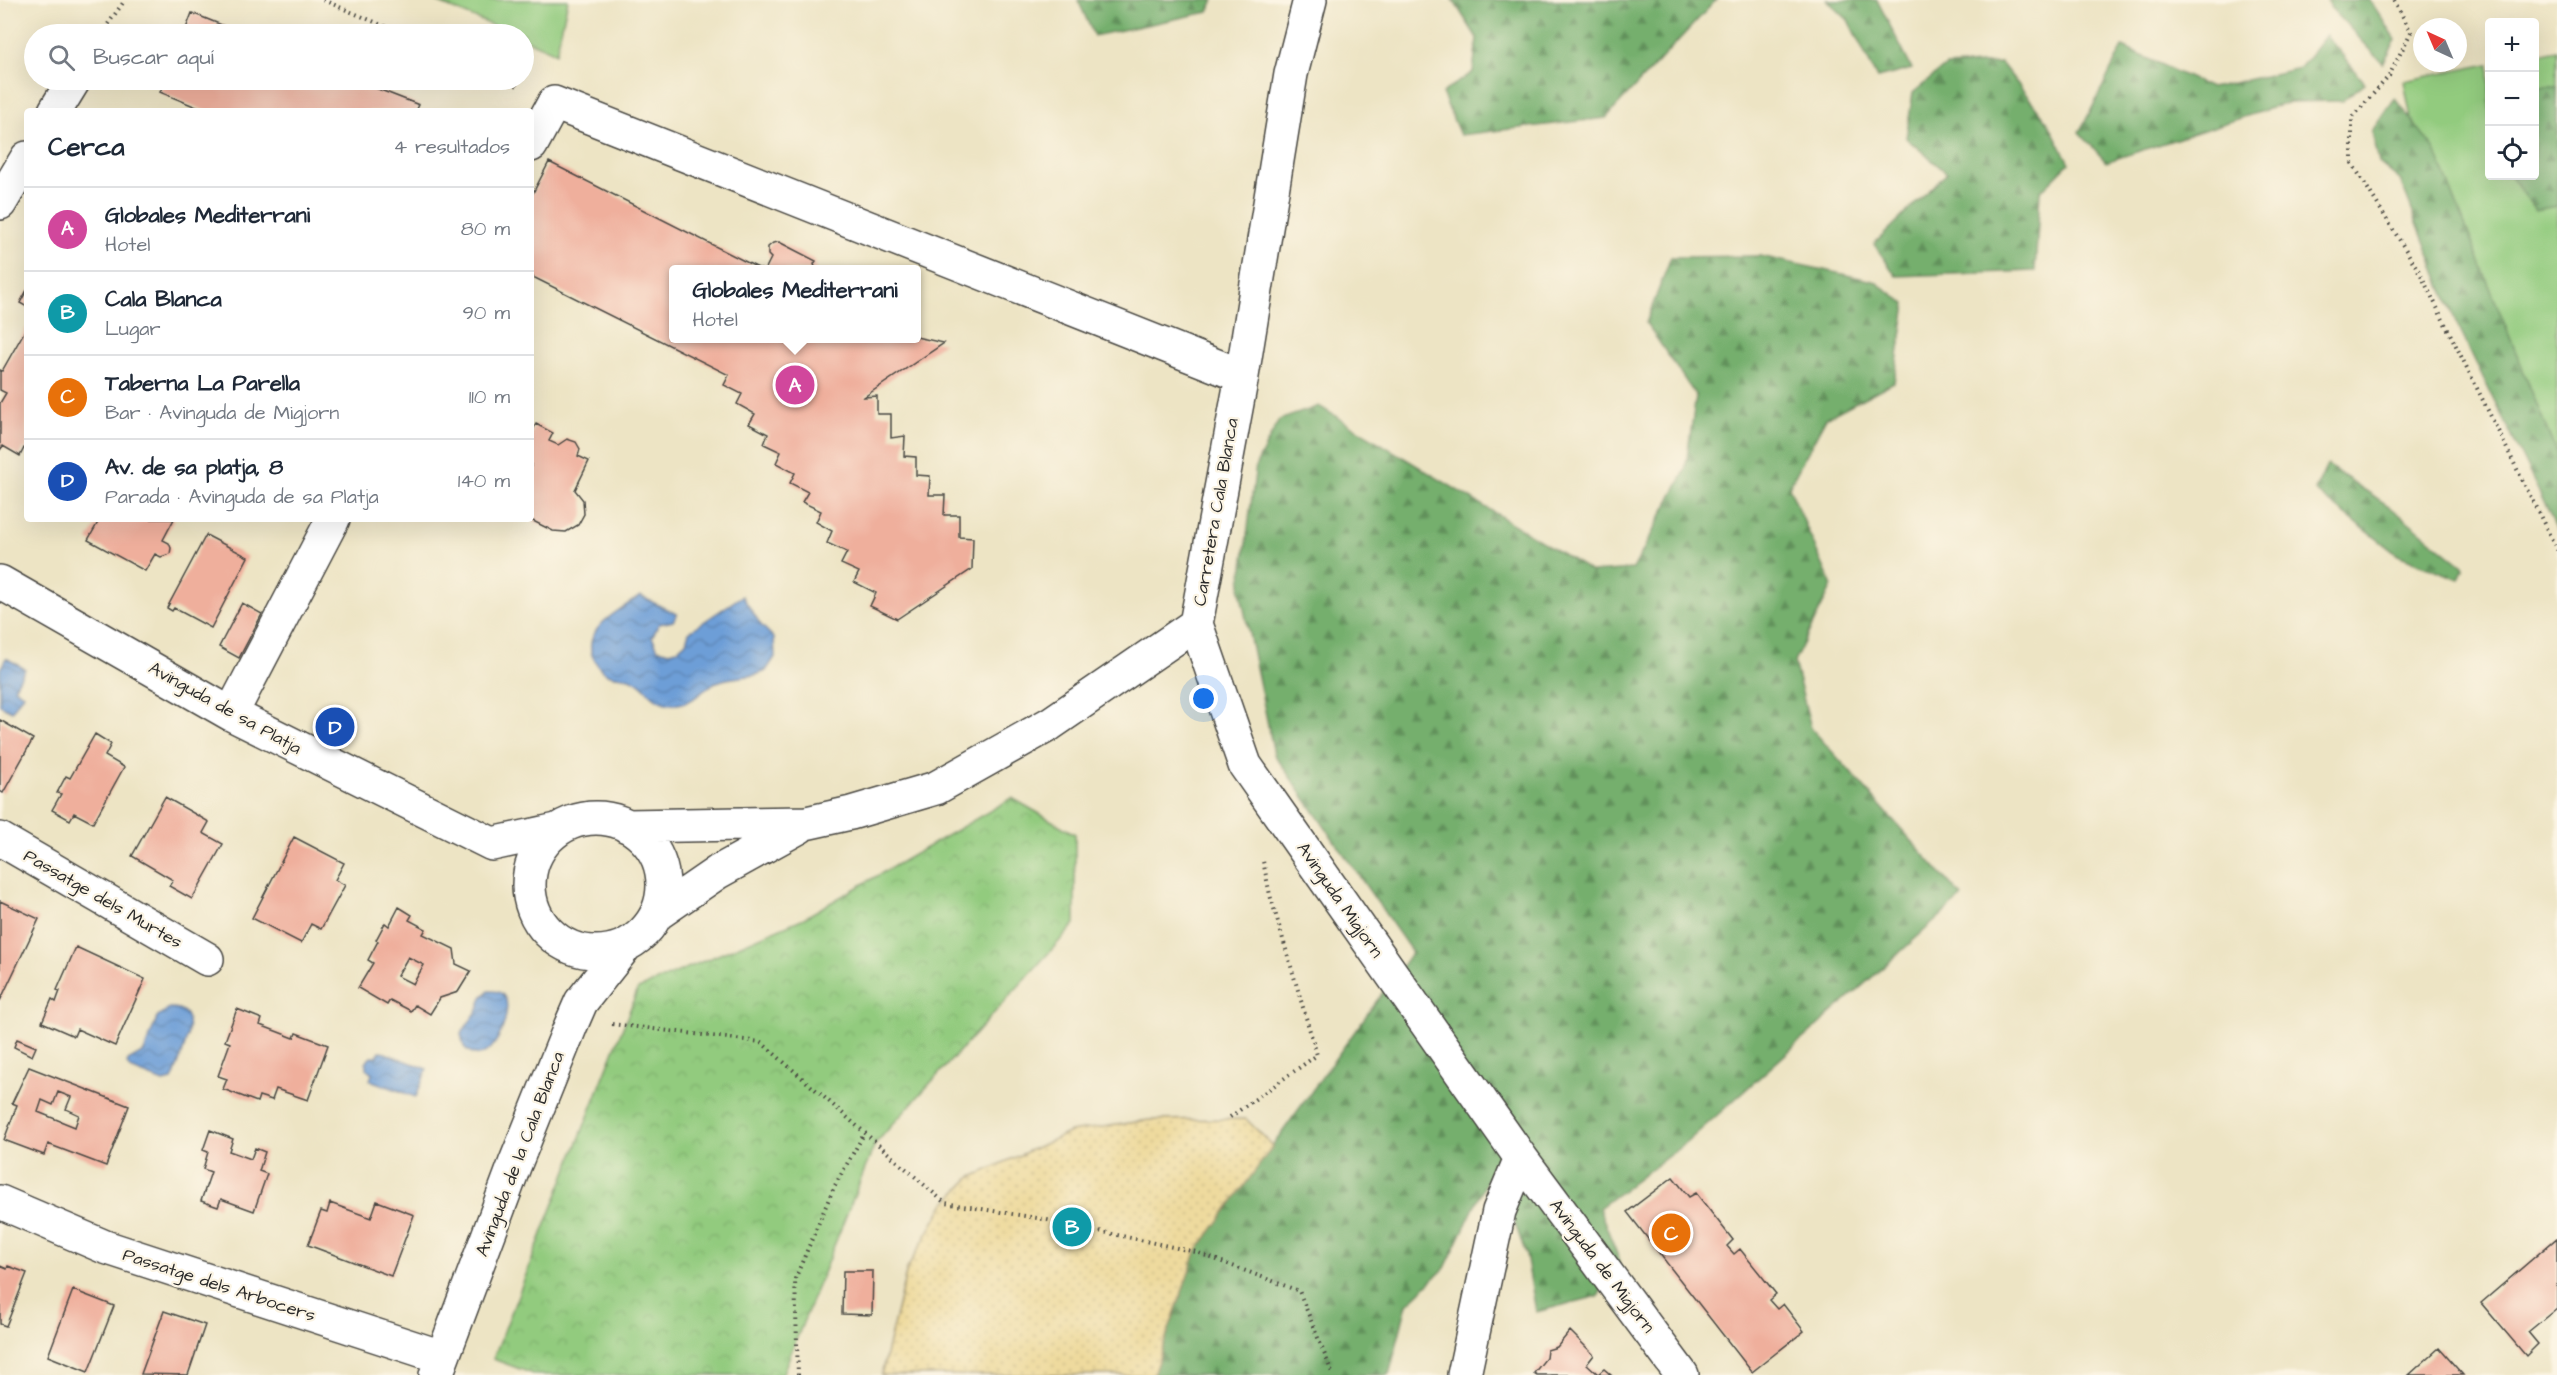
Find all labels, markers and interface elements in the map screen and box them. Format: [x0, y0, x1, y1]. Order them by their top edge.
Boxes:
north arrow [2413, 18, 2467, 72]
map controls [2485, 18, 2539, 180]
button: + [2485, 18, 2539, 72]
search box [24, 24, 534, 90]
icon: search [45, 41, 78, 74]
text: Buscar aquí [93, 42, 214, 73]
button: − [2485, 72, 2539, 126]
button: locate [2485, 126, 2539, 180]
text: Cerca [48, 129, 125, 165]
text: 4 resultados [393, 133, 510, 161]
text: Globales Mediterrani [105, 200, 310, 231]
text: A [61, 215, 74, 243]
text: 80 m [461, 215, 510, 243]
text: Hotel [105, 231, 150, 259]
popup [669, 265, 921, 343]
text: Globales Mediterrani [692, 275, 898, 306]
text: Cala Blanca [105, 284, 222, 315]
text: B [60, 299, 75, 327]
text: 90 m [462, 299, 510, 327]
text: Hotel [692, 306, 738, 334]
text: Lugar [105, 315, 161, 343]
pin: A [776, 362, 814, 408]
text: Taberna La Parella [105, 368, 300, 399]
text: C [60, 383, 75, 411]
text: 110 m [469, 383, 510, 411]
text: Bar · Avinguda de Migjorn [105, 399, 339, 427]
street label: Carretera Cala Blanca [1187, 416, 1245, 608]
text: Av. de sa platja, 8 [105, 452, 283, 483]
text: D [61, 467, 74, 495]
text: 140 m [458, 467, 510, 495]
text: Parada · Avinguda de sa Platja [105, 483, 379, 511]
street label: Avinguda de sa Platja [144, 656, 306, 761]
your location [1189, 684, 1218, 713]
pin: D [316, 704, 354, 750]
street label: Avinguda Migjorn [1290, 837, 1389, 963]
street label: Passatge dels Murtes [19, 843, 187, 956]
street label: Avinguda de la Cala Blanca [469, 1048, 572, 1260]
street label: Avinguda de Migjorn [1542, 1194, 1661, 1339]
pin: B [1052, 1204, 1092, 1250]
pin: C [1652, 1210, 1690, 1256]
street label: Passatge dels Arbocers [119, 1242, 319, 1329]

